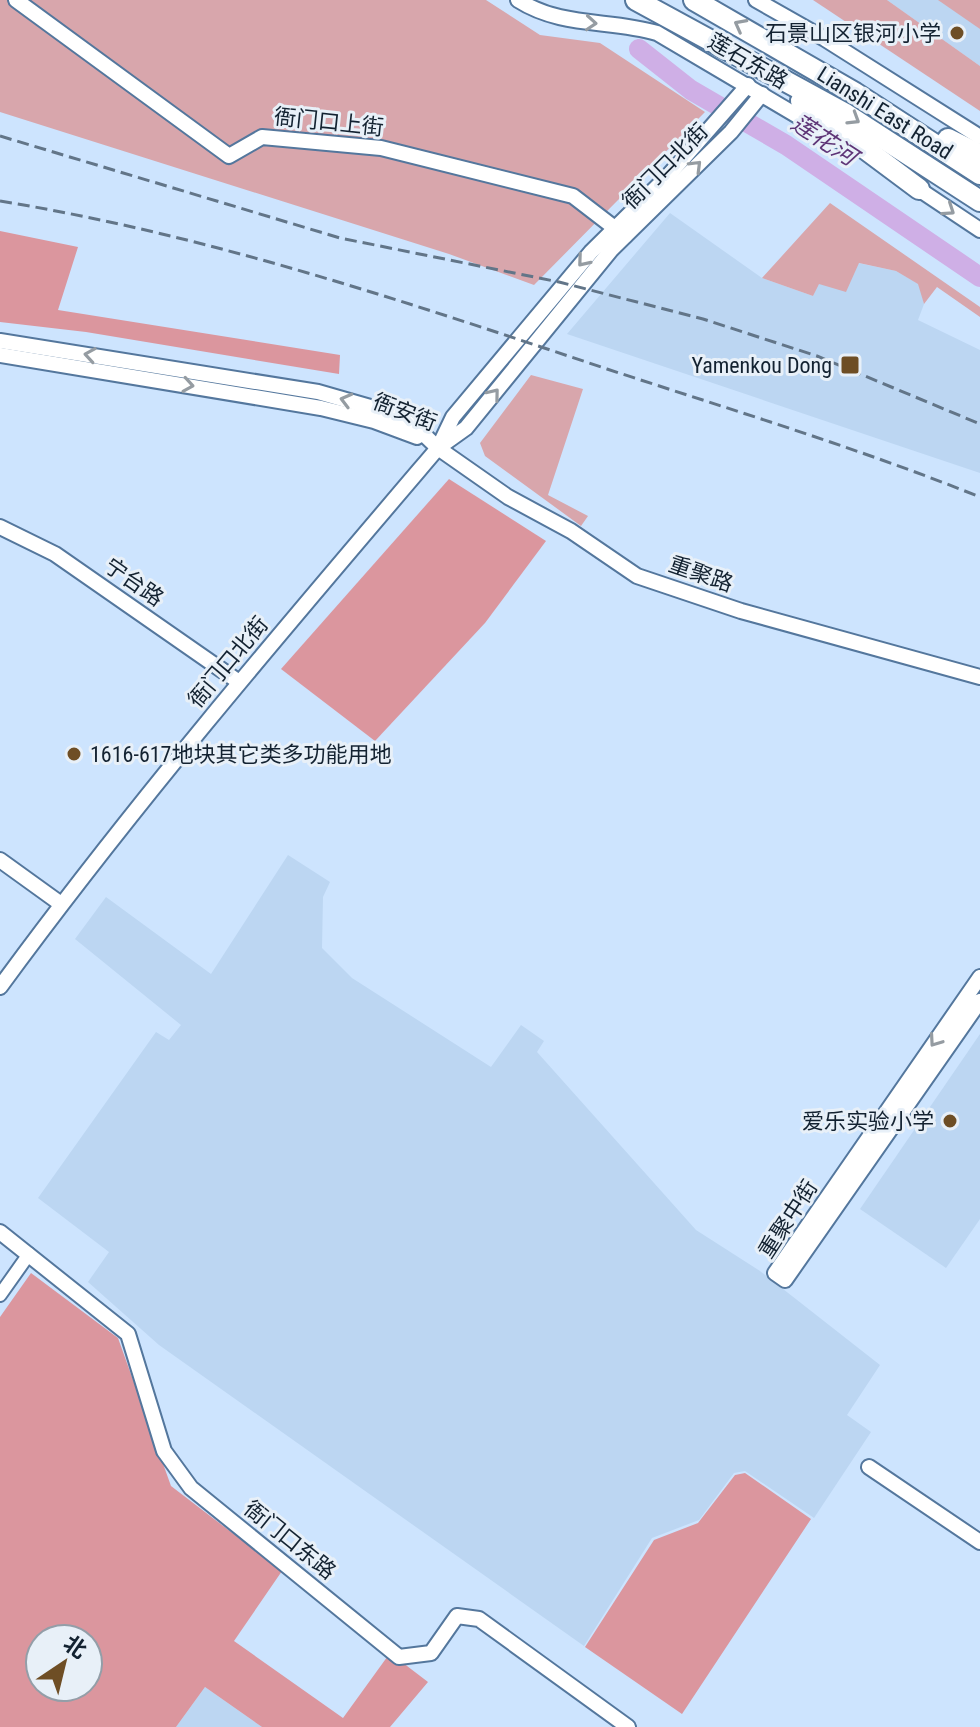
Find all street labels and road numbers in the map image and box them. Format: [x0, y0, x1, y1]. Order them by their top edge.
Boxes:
street label: 莲石东路 [704, 28, 792, 94]
street label: Lianshi East Road [813, 61, 957, 165]
street label: 衙门口上街 [273, 104, 385, 140]
street label: 衙门口北街 [617, 118, 713, 214]
street label: 衙安街 [370, 389, 440, 435]
street label: 重聚路 [666, 551, 736, 597]
street label: 宁台路 [100, 553, 168, 611]
street label: 衙门口北街 [183, 612, 273, 712]
street label: 重聚中街 [754, 1175, 822, 1263]
street label: 衙门口东路 [239, 1496, 341, 1584]

